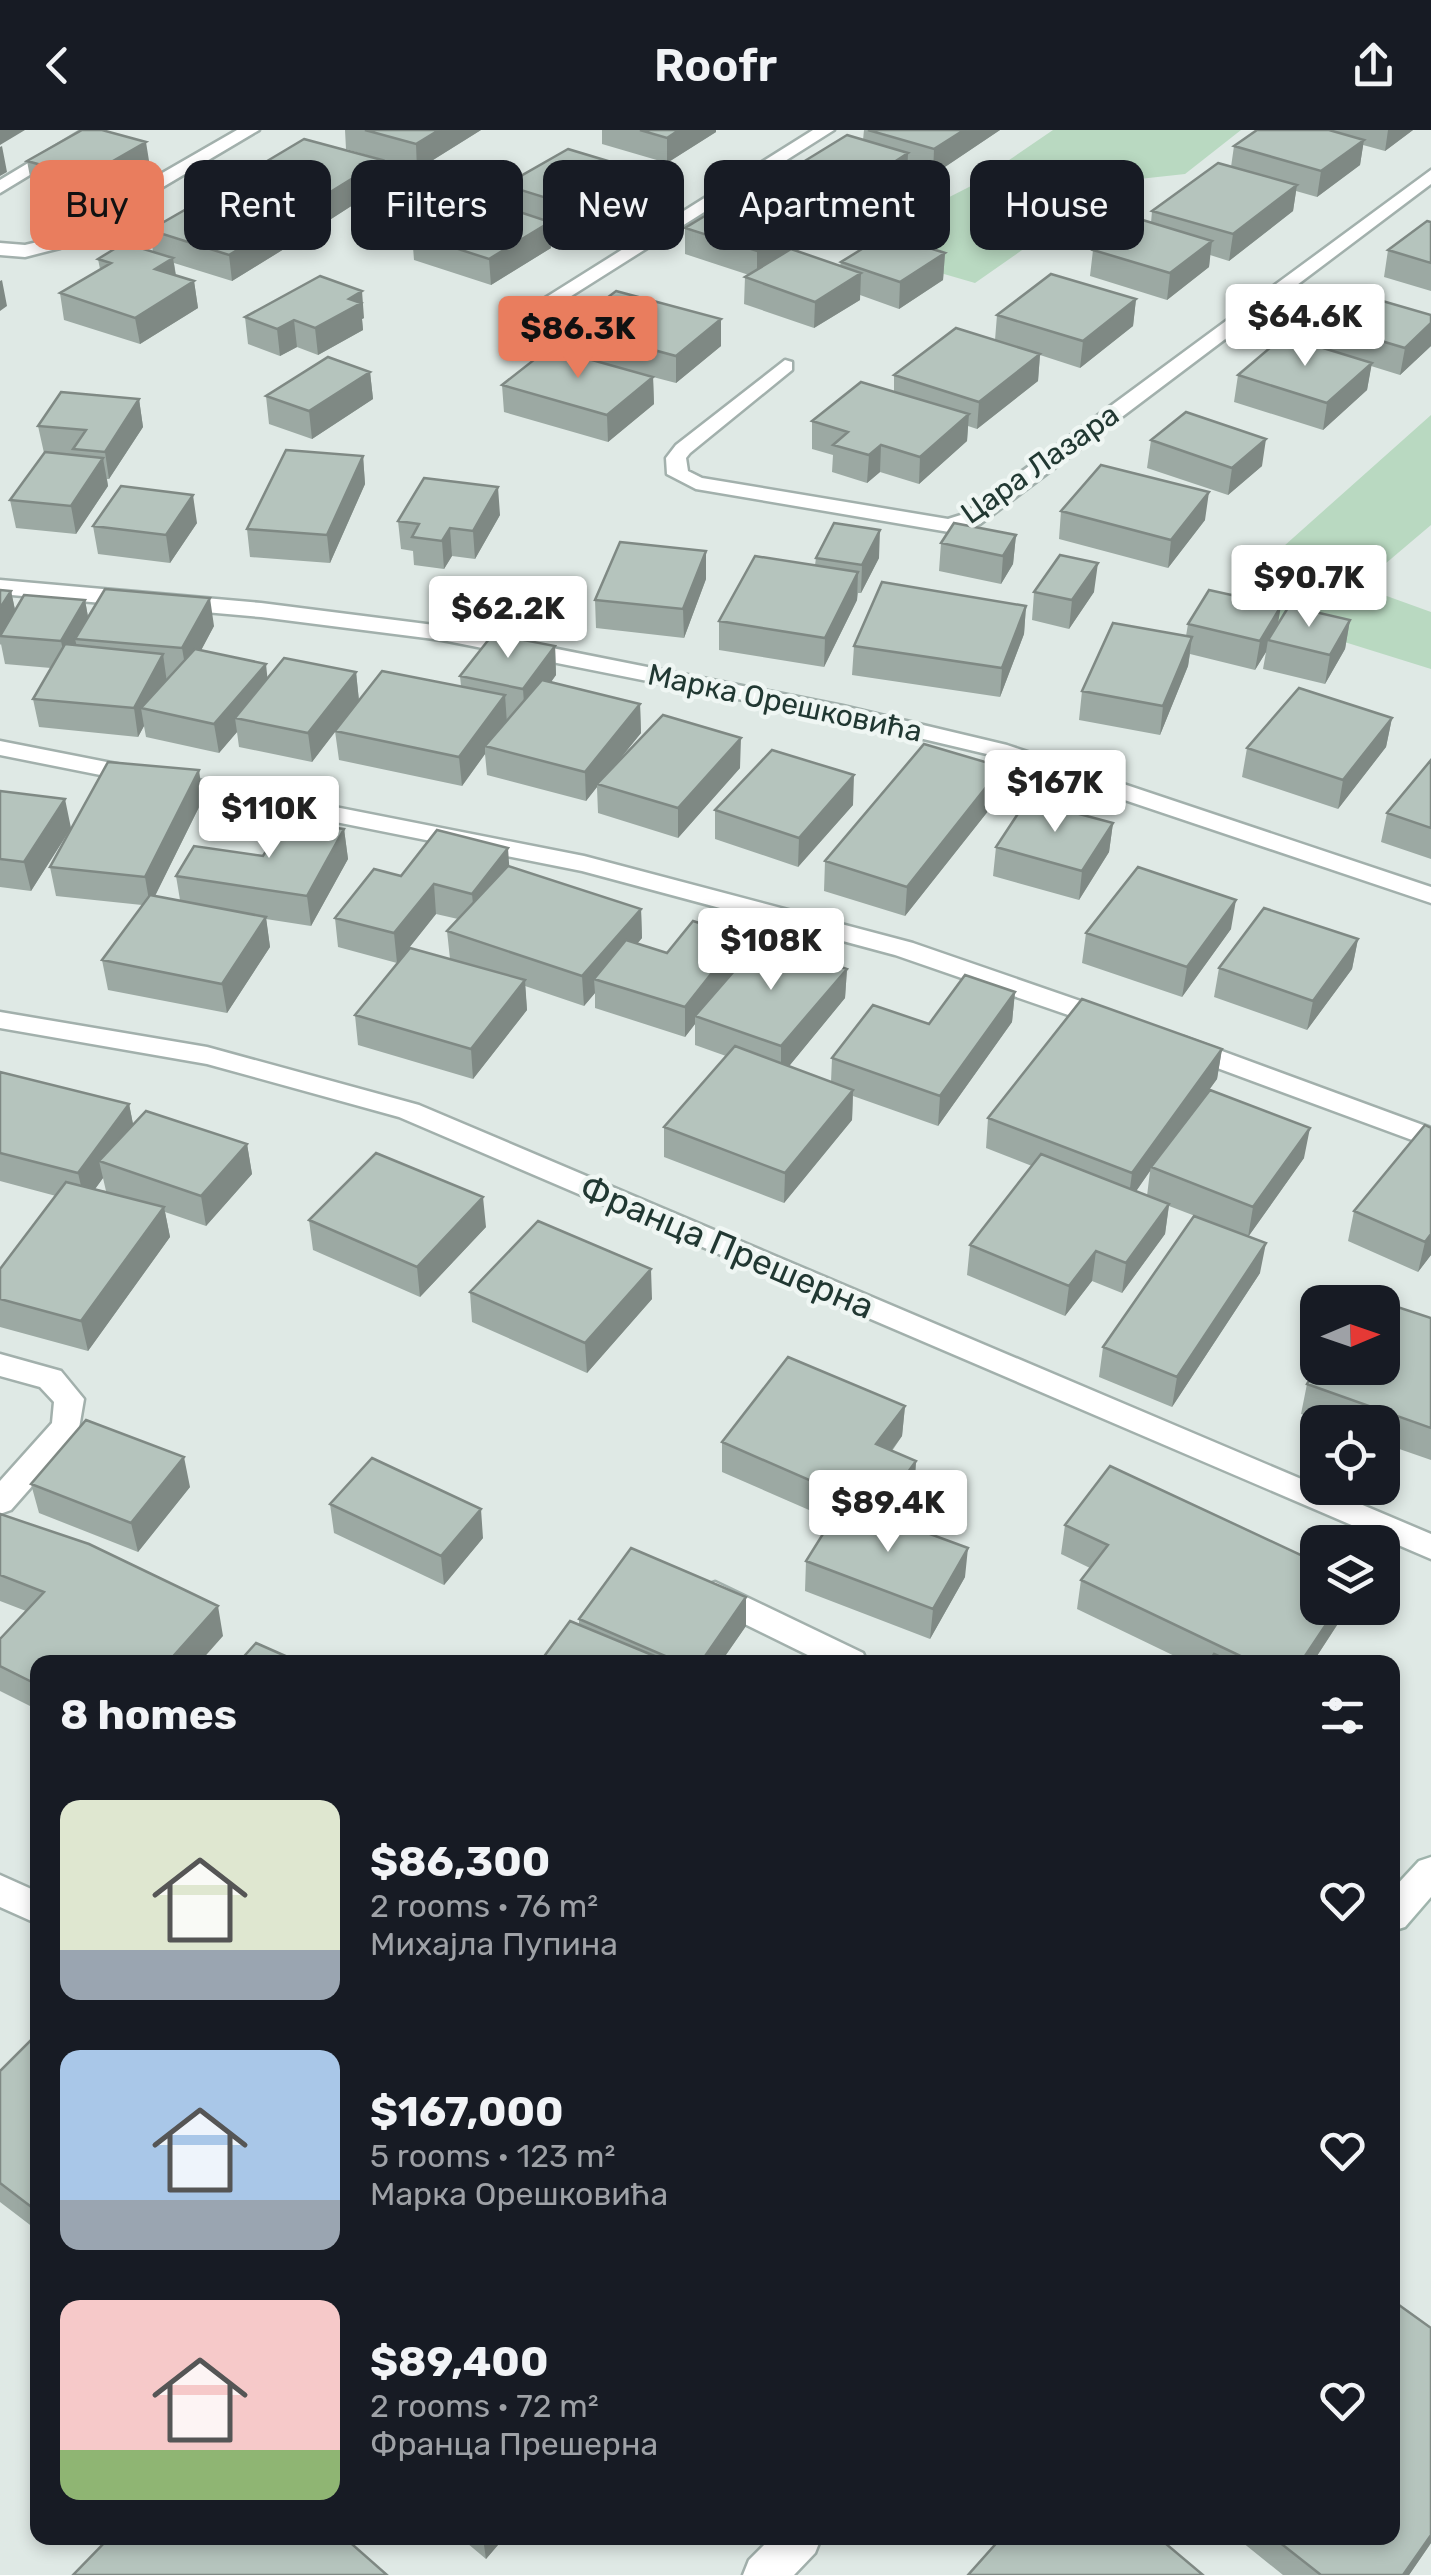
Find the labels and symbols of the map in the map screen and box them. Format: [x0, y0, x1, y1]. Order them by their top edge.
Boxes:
pin: $64.6K [1224, 284, 1386, 369]
pin: $86.3K [497, 296, 659, 381]
street label: Цара Лазара [954, 396, 1126, 532]
pin: $90.7K [1228, 545, 1390, 630]
pin: $62.2K [427, 576, 589, 661]
street label: Марка Орешковића [645, 656, 925, 750]
pin: $167K [985, 750, 1125, 835]
pin: $110K [199, 776, 339, 861]
pin: $108K [701, 908, 841, 993]
street label: Франца Прешерна [574, 1166, 880, 1328]
north arrow [1300, 1285, 1400, 1385]
pin: $89.4K [807, 1470, 969, 1555]

